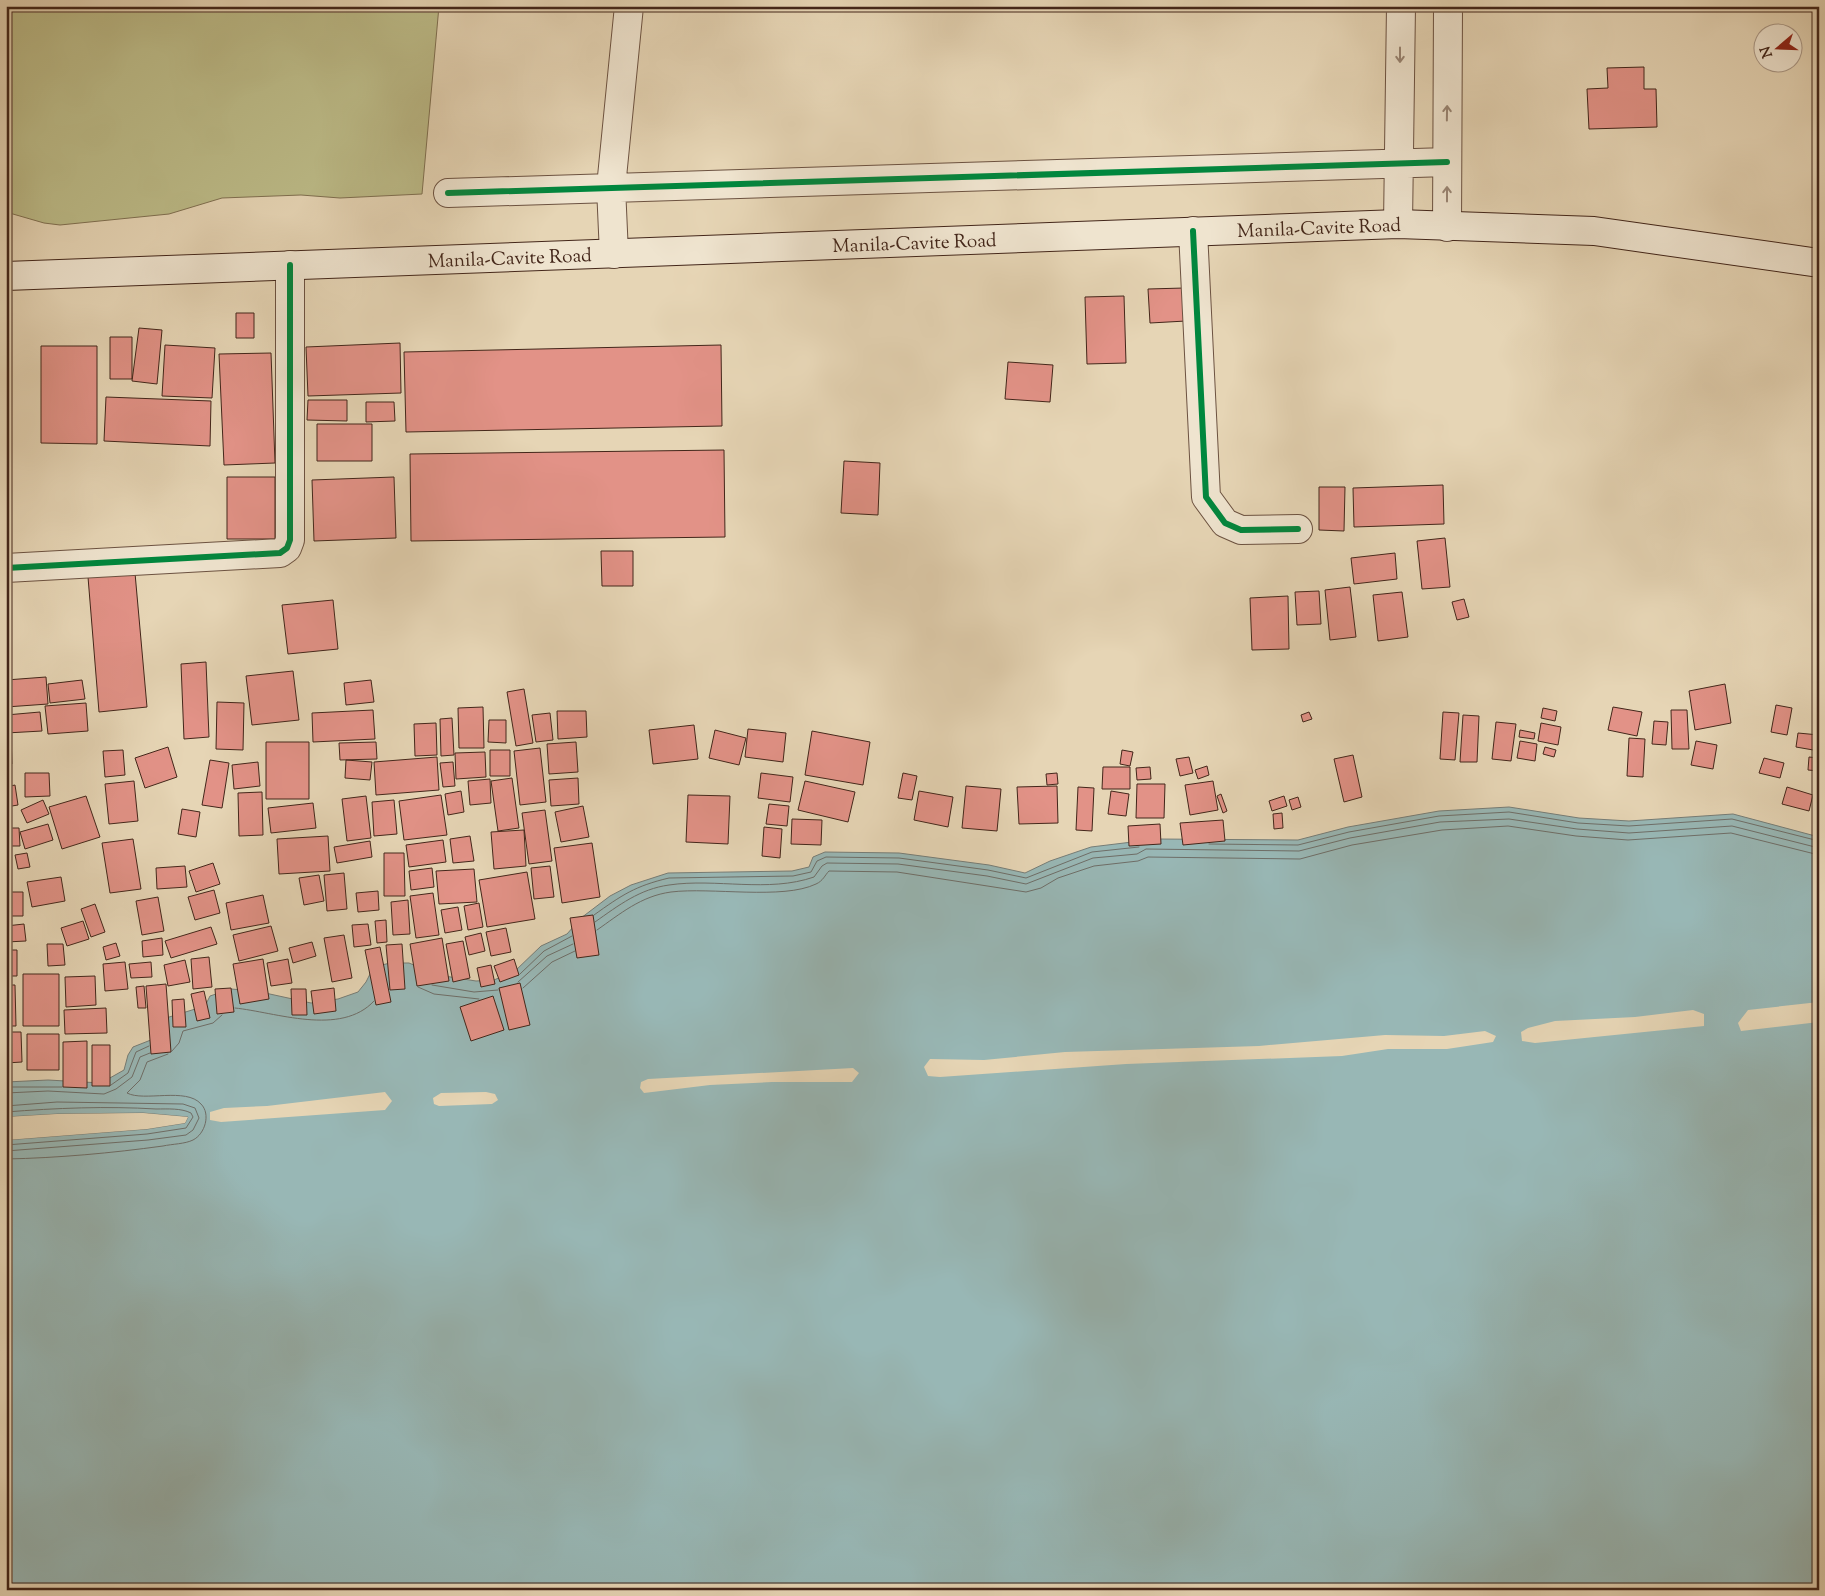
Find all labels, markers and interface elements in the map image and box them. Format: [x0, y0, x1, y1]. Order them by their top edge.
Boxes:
north arrow [1752, 22, 1802, 72]
text: N [1756, 43, 1779, 60]
one-way arrow [1395, 46, 1405, 63]
one-way arrow [1442, 105, 1452, 122]
one-way arrow [1442, 187, 1452, 203]
street label: Manila-Cavite Road [1237, 213, 1402, 246]
street label: Manila-Cavite Road [832, 228, 997, 261]
street label: Manila-Cavite Road [427, 243, 593, 276]

